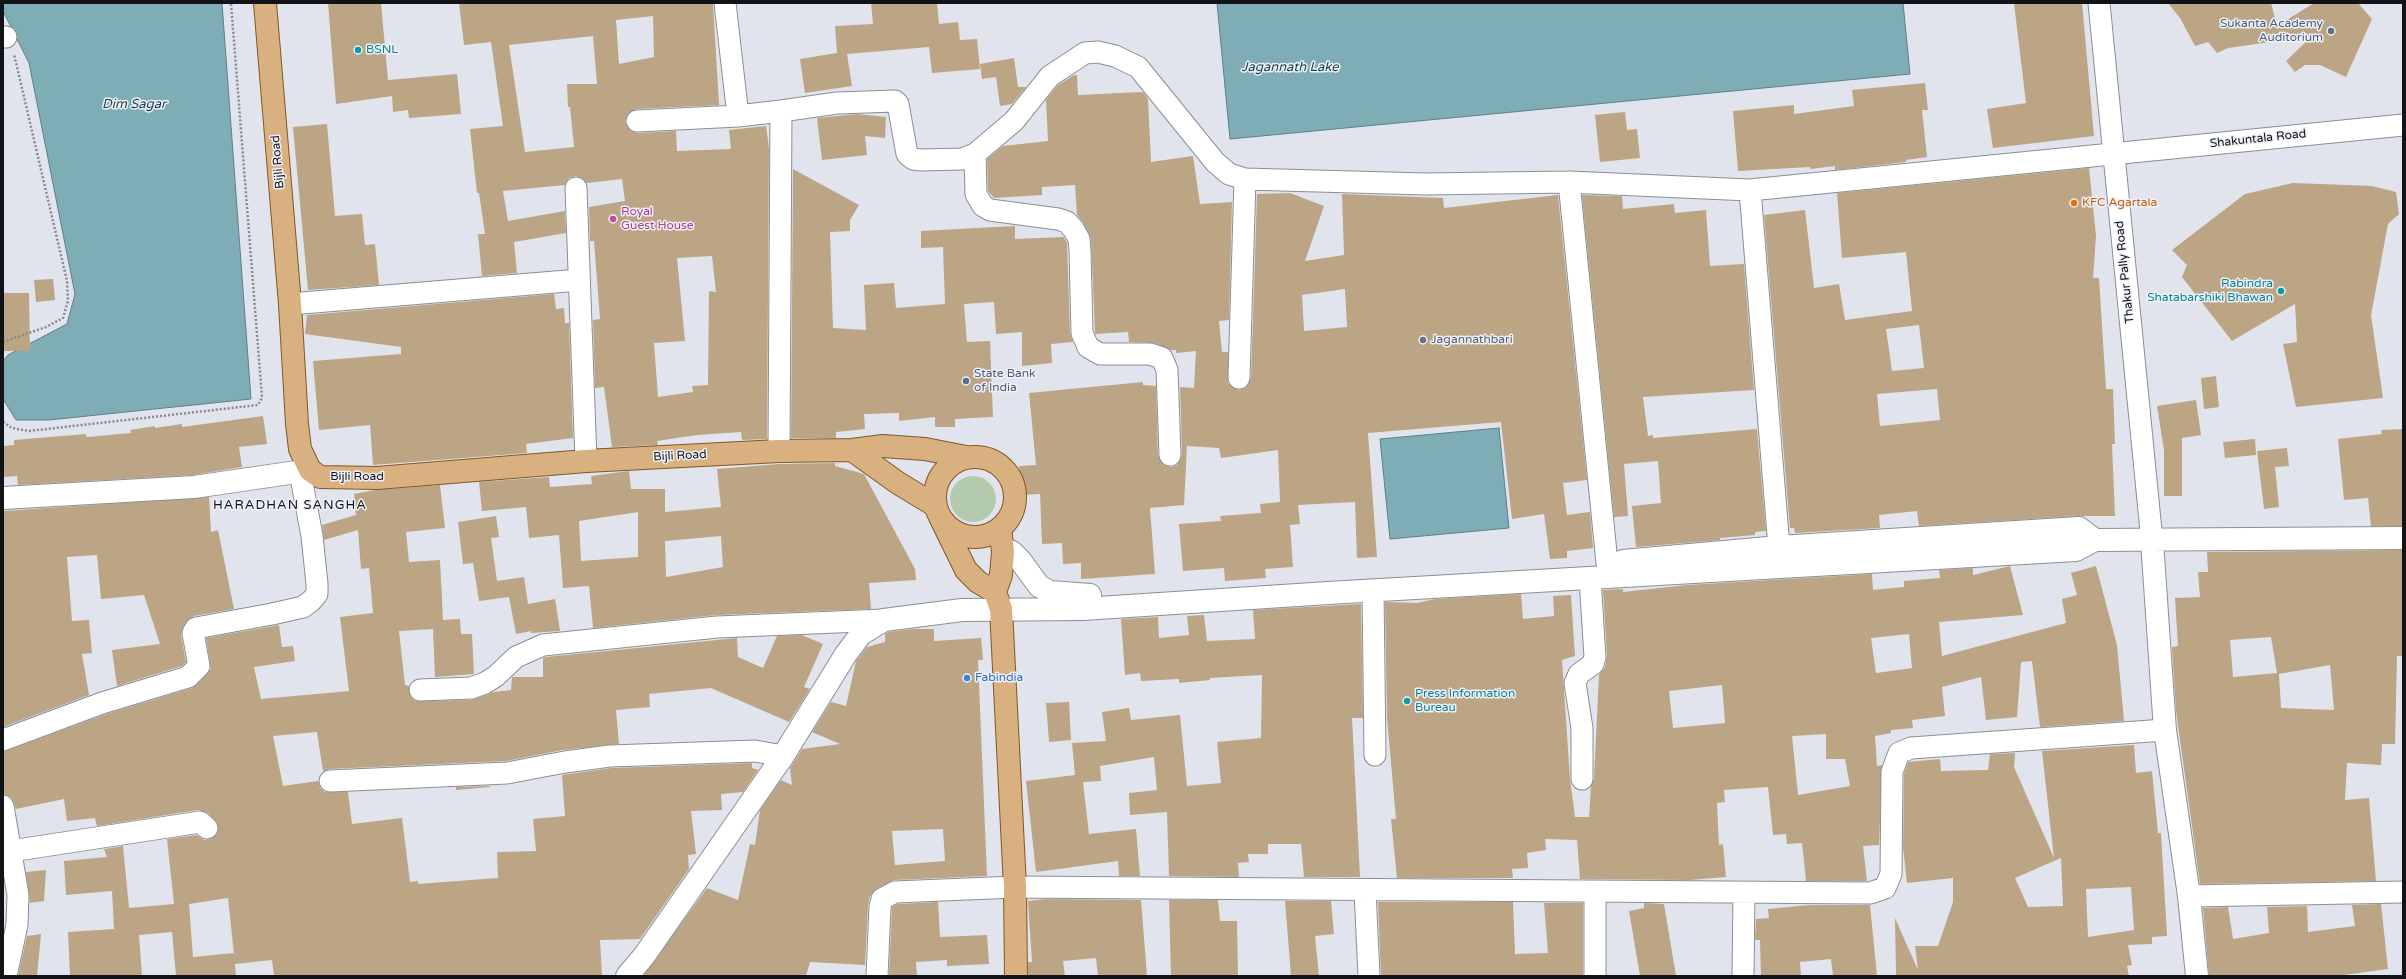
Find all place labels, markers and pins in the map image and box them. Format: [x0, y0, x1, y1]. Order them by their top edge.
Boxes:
place label: Sukanta Academy Auditorium [2220, 17, 2323, 45]
marker: Sukanta Academy Auditorium [2326, 26, 2336, 36]
place label: BSNL [366, 43, 398, 57]
marker: BSNL [353, 45, 363, 55]
place label: KFC Agartala [2082, 196, 2157, 210]
marker: KFC Agartala [2069, 198, 2079, 208]
place label: Royal Guest House [621, 205, 694, 233]
marker: Royal Guest House [608, 214, 618, 224]
place label: Rabindra Shatabarshiki Bhawan [2147, 277, 2273, 305]
marker: Rabindra Shatabarshiki Bhawan [2276, 286, 2286, 296]
place label: Jagannathbari [1431, 333, 1513, 347]
marker: Jagannathbari [1418, 335, 1428, 345]
place label: State Bank of India [974, 367, 1036, 395]
marker: State Bank of India [961, 376, 971, 386]
place label: Fabindia [975, 671, 1023, 685]
marker: Fabindia [962, 673, 972, 683]
place label: Press Information Bureau [1415, 687, 1515, 715]
marker: Press Information Bureau [1402, 696, 1412, 706]

